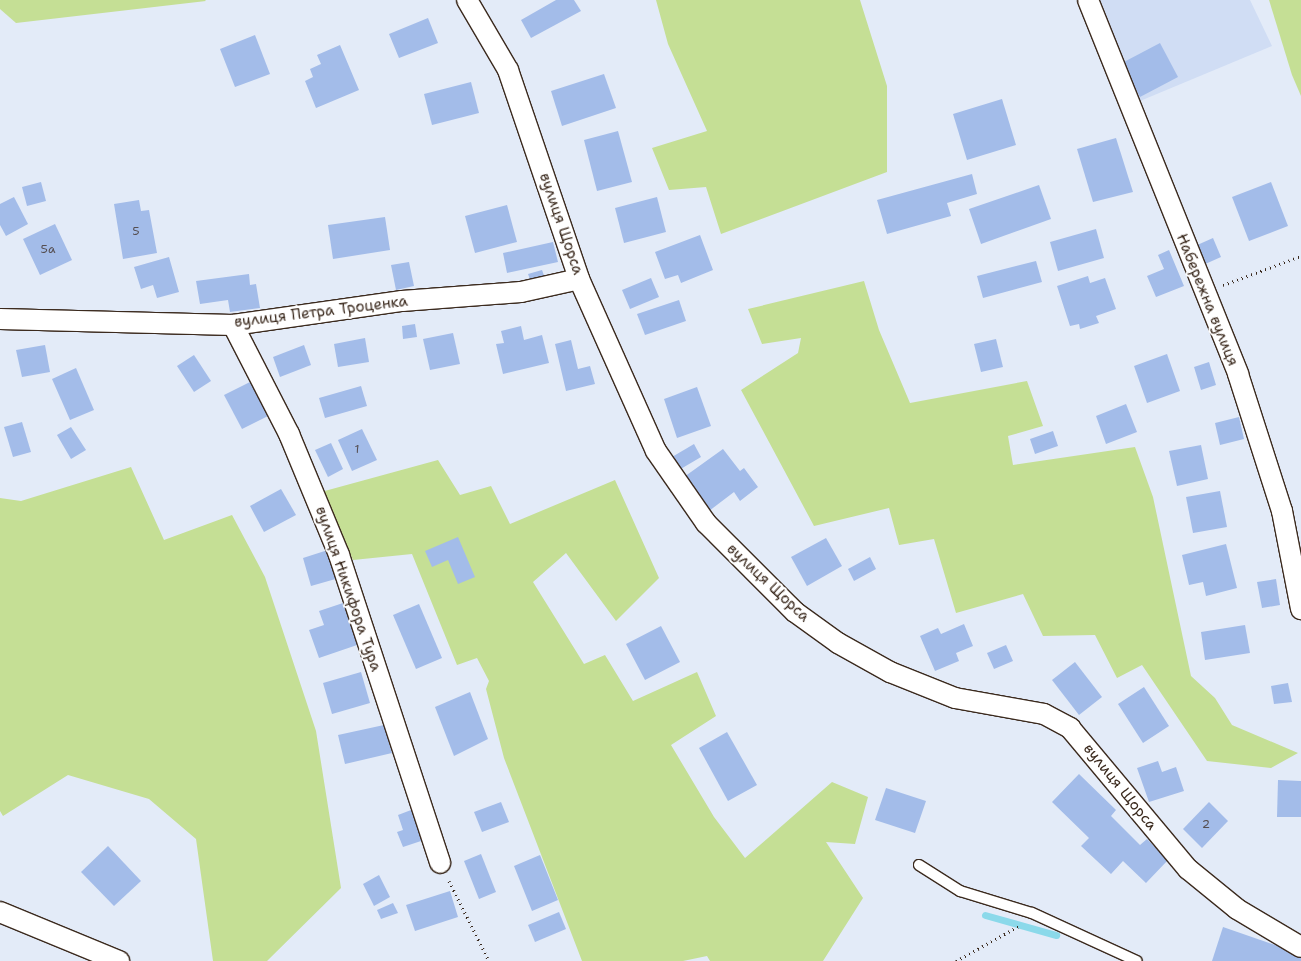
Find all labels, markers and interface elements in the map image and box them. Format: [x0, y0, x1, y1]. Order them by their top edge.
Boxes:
street label: вулиця Щорса [535, 171, 587, 277]
house number: 5 [132, 225, 140, 239]
street label: Набережна вулиця [1172, 231, 1242, 369]
house number: 5а [41, 243, 55, 257]
street label: вулиця Петра Троценка [233, 292, 409, 332]
house number: 1 [354, 443, 360, 457]
street label: вулиця Никифора Тура [311, 504, 385, 674]
street label: вулиця Щорса [723, 540, 813, 626]
street label: вулиця Щорса [1080, 740, 1160, 834]
house number: 2 [1202, 818, 1210, 832]

